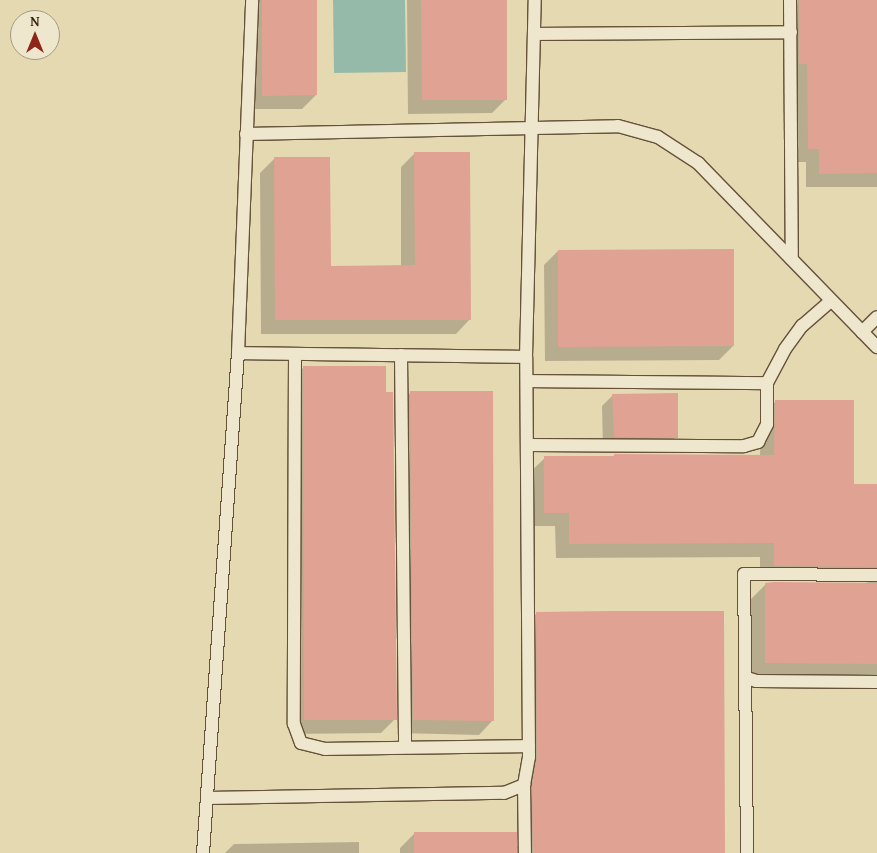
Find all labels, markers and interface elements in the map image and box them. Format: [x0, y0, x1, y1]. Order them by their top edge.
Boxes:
north arrow [10, 10, 60, 60]
text: N [30, 11, 40, 31]

